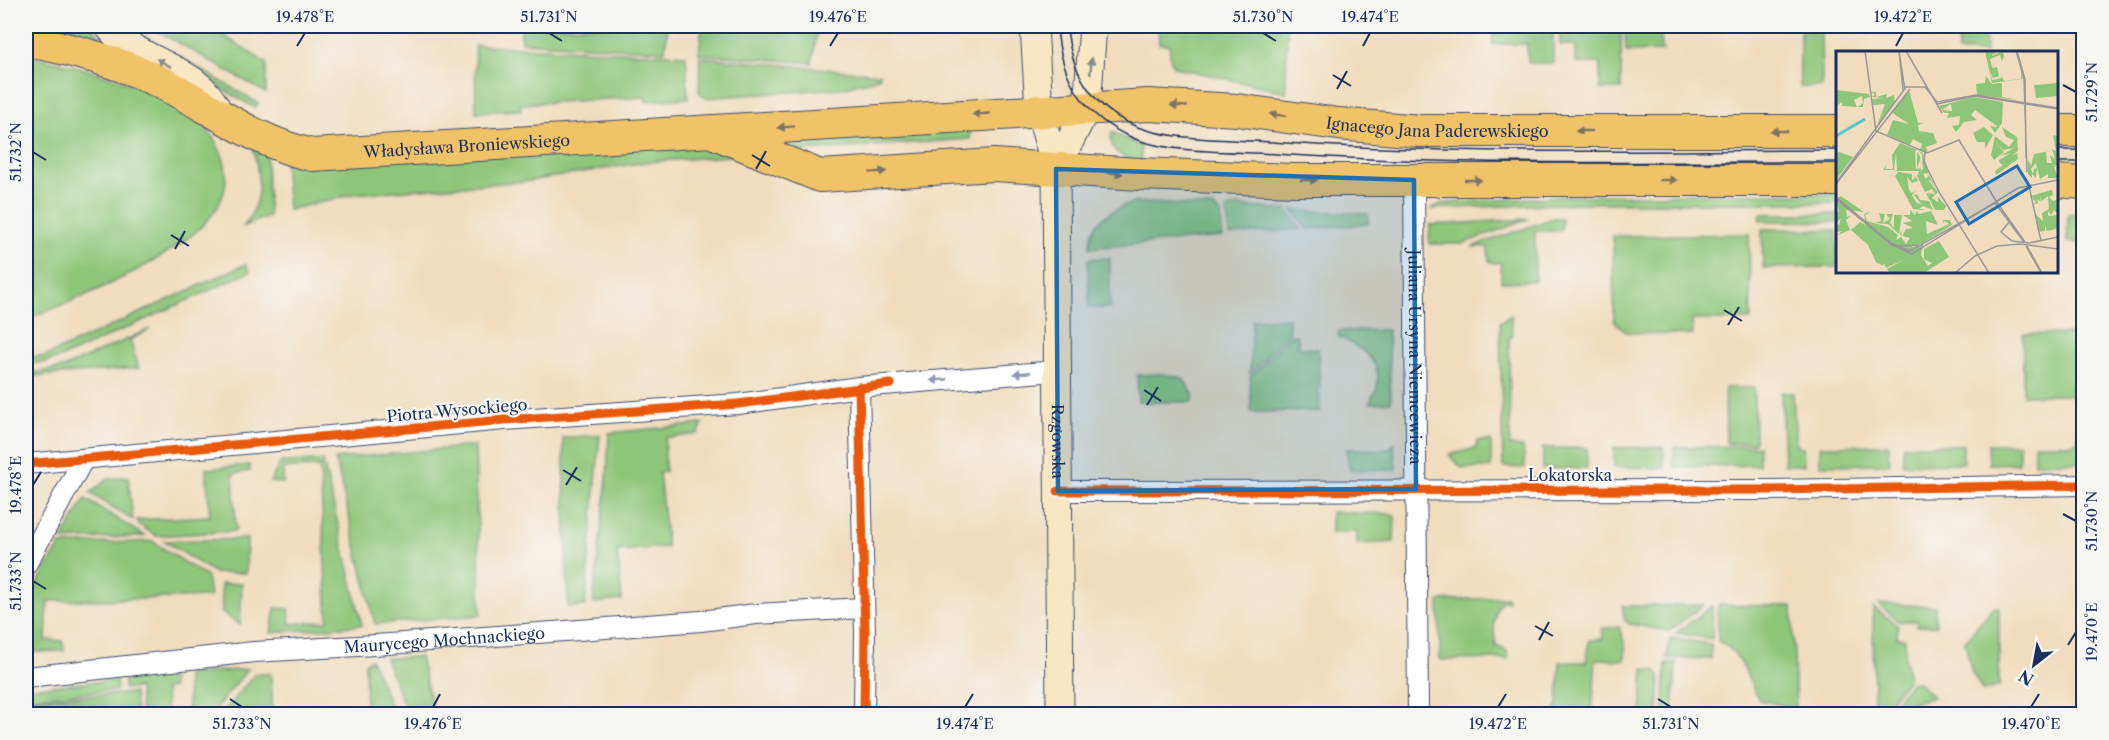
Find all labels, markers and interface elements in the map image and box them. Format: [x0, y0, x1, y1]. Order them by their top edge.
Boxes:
text: 19.478°E [276, 7, 334, 26]
text: 51.731°N [520, 7, 578, 26]
text: 19.476°E [809, 7, 867, 26]
text: 51.730°N [1233, 7, 1293, 26]
text: 19.474°E [1341, 7, 1399, 26]
text: 19.472°E [1874, 7, 1932, 26]
inset map [1836, 51, 2058, 273]
one-way arrow [1086, 57, 1096, 76]
one-way arrow [155, 58, 172, 68]
text: 51.729°N [2082, 62, 2101, 122]
one-way arrow [1169, 102, 1188, 111]
one-way arrow [971, 109, 990, 119]
one-way arrow [1269, 110, 1288, 120]
street label: Ignacego Jana Paderewskiego [1325, 112, 1549, 141]
text: 51.732°N [6, 122, 25, 182]
one-way arrow [776, 122, 795, 131]
one-way arrow [1575, 126, 1594, 136]
one-way arrow [1770, 126, 1789, 136]
street label: Władysława Broniewskiego [362, 130, 571, 162]
one-way arrow [869, 168, 888, 177]
one-way arrow [1105, 168, 1124, 177]
one-way arrow [1300, 175, 1319, 185]
one-way arrow [1463, 175, 1482, 185]
one-way arrow [1658, 175, 1677, 185]
street label: Juliana Ursyna Niemcewicza [1404, 246, 1426, 465]
one-way arrow [1013, 368, 1032, 378]
one-way arrow [930, 375, 949, 385]
street label: Piotra Wysockiego [386, 394, 528, 426]
street label: Rzgowska [1048, 404, 1068, 480]
text: 19.478°E [6, 456, 25, 514]
street label: Lokatorska [1528, 465, 1613, 485]
text: 51.730°N [2082, 491, 2101, 551]
text: 51.733°N [6, 551, 25, 611]
text: 19.470°E [2082, 602, 2101, 662]
street label: Maurycego Mochnackiego [343, 623, 546, 657]
north arrow [2004, 635, 2064, 695]
text: N [2015, 666, 2037, 690]
text: 51.733°N [212, 714, 272, 733]
text: 19.476°E [404, 714, 462, 733]
text: 19.474°E [936, 714, 994, 733]
text: 19.472°E [1469, 714, 1527, 733]
text: 51.731°N [1642, 714, 1700, 733]
text: 19.470°E [2001, 714, 2061, 733]

